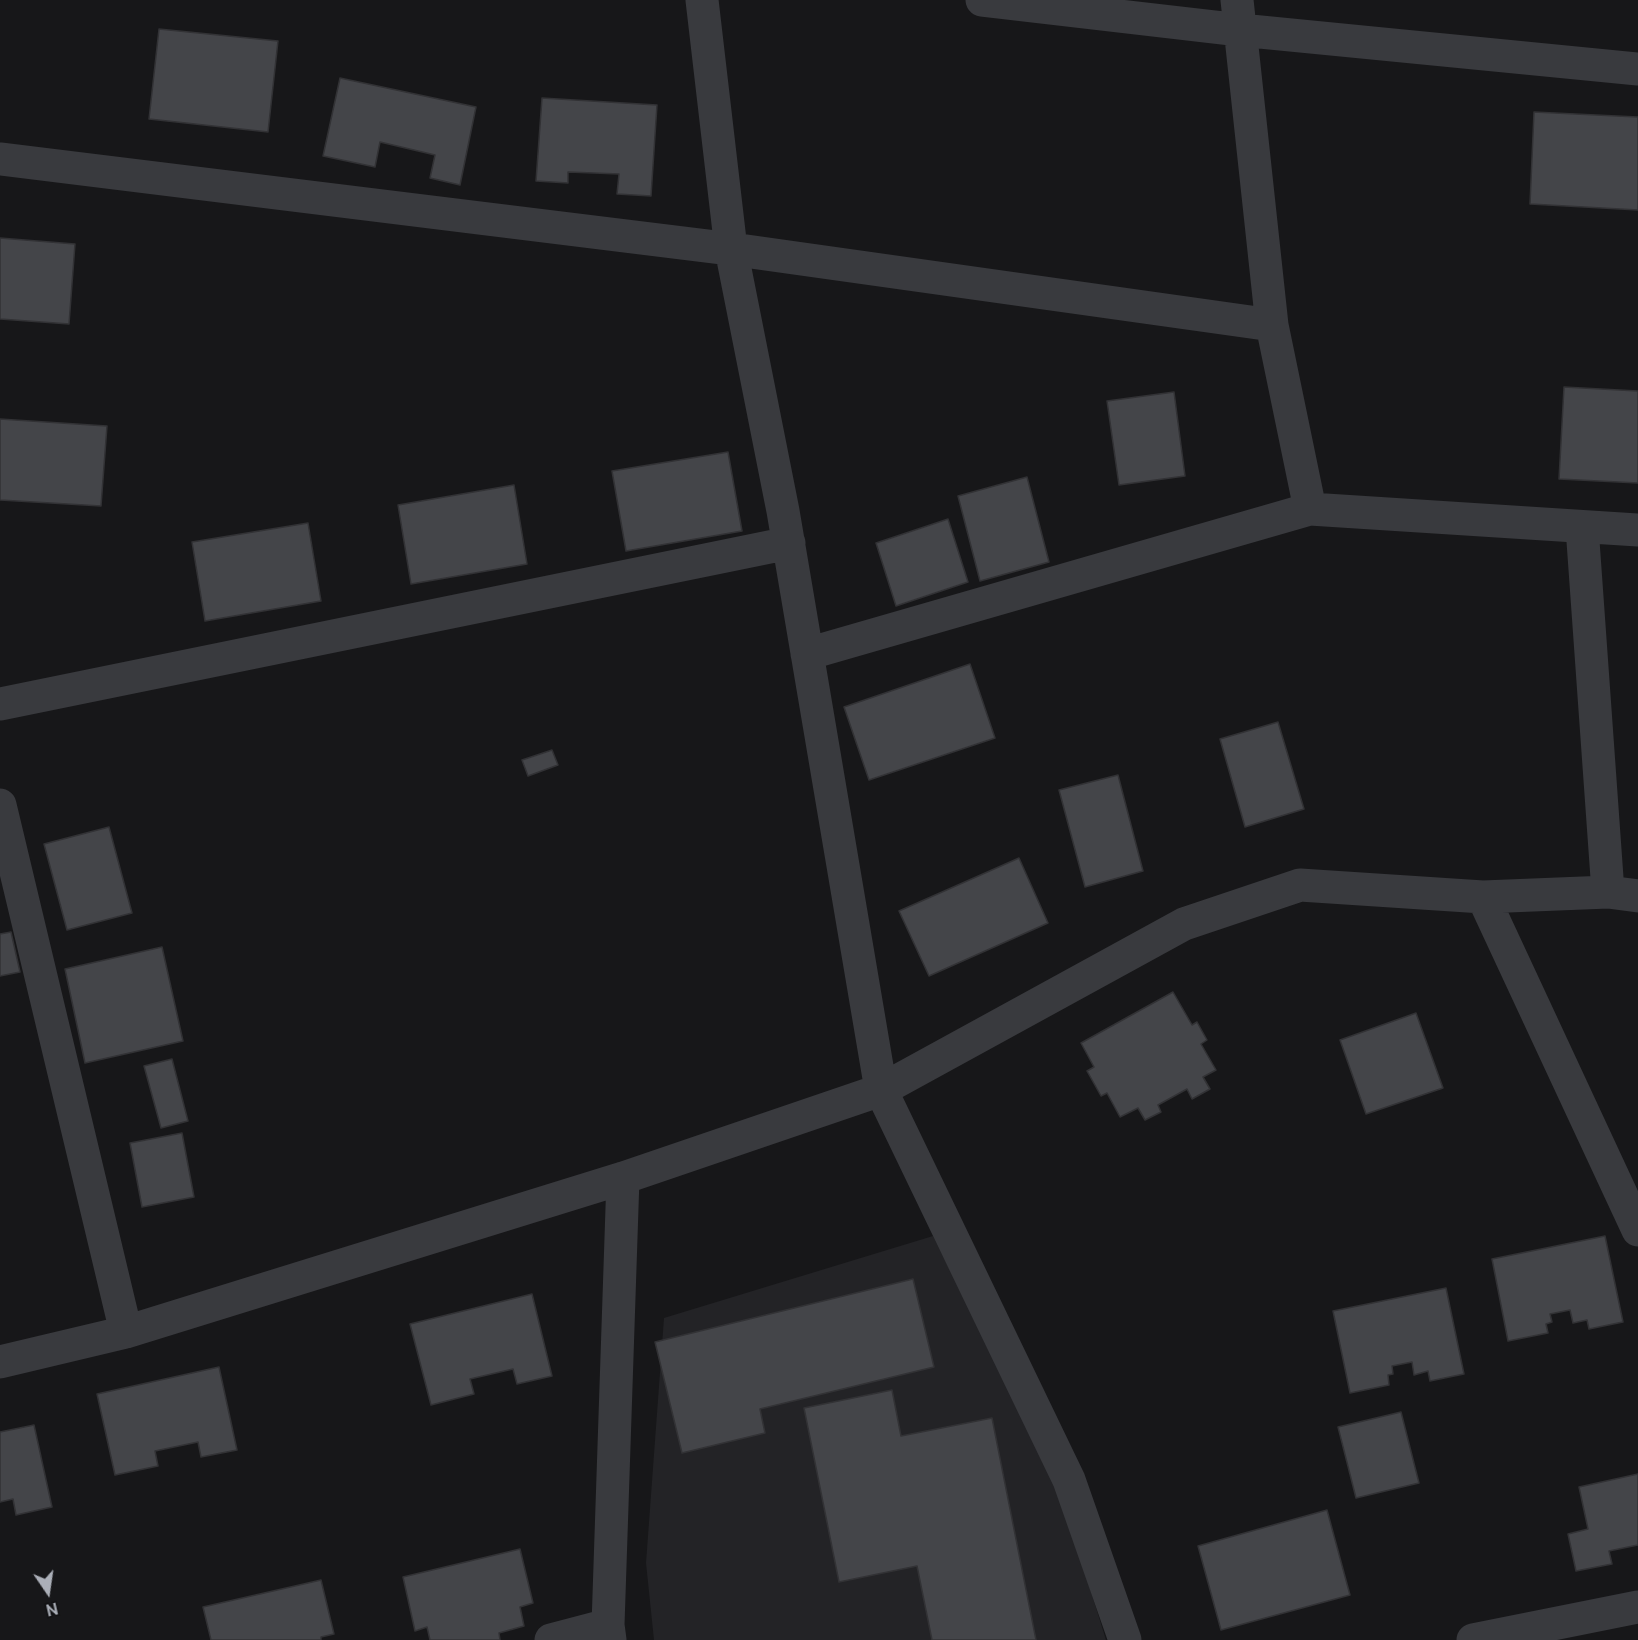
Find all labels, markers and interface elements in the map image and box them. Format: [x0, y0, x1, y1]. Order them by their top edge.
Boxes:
north arrow [18, 1562, 78, 1622]
text: N [44, 1599, 60, 1620]

